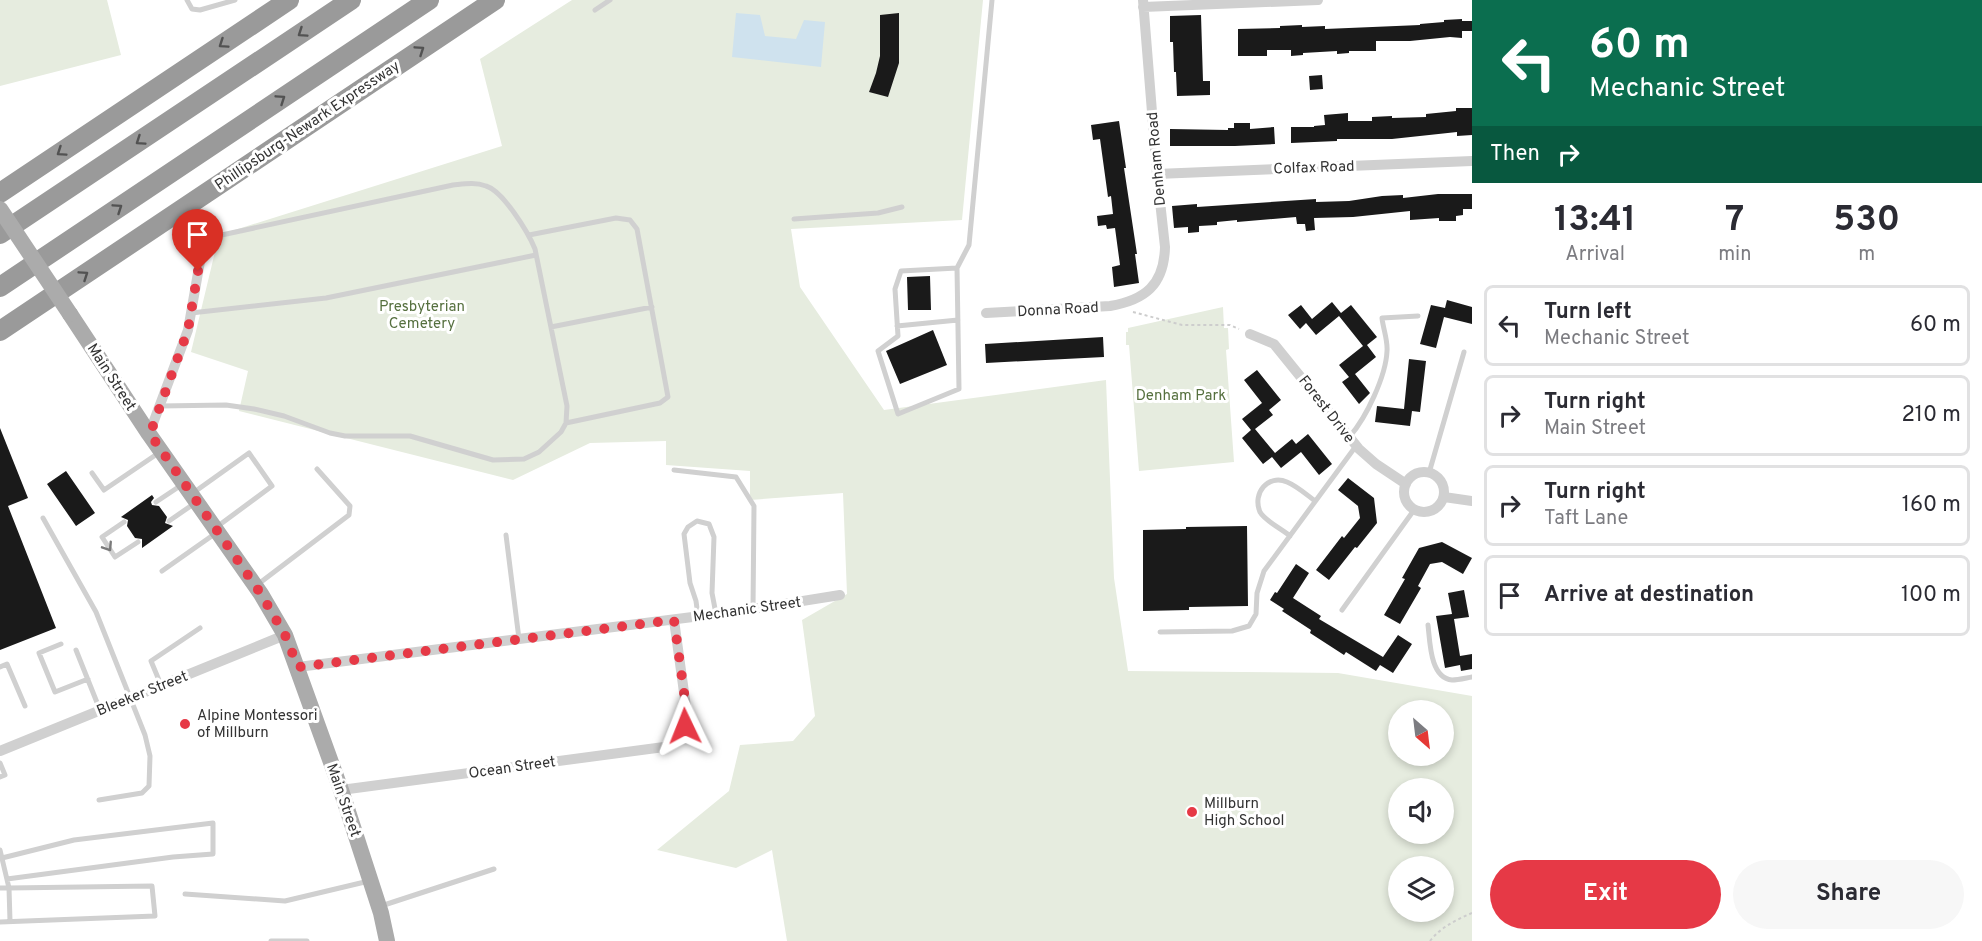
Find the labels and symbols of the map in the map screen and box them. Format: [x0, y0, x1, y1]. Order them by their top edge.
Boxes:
one-way arrow [298, 25, 308, 37]
one-way arrow [219, 37, 230, 48]
one-way arrow [414, 46, 425, 57]
street label: Phillipsburg-Newark Expressway [212, 57, 404, 195]
one-way arrow [274, 96, 285, 107]
street label: Denham Road [1144, 111, 1171, 207]
one-way arrow [136, 134, 147, 145]
one-way arrow [57, 145, 67, 157]
street label: Colfax Road [1273, 158, 1355, 179]
one-way arrow [112, 204, 123, 215]
pin [172, 209, 223, 271]
one-way arrow [77, 271, 88, 282]
park label: Presbyterian Cemetery [379, 298, 465, 334]
street label: Donna Road [1017, 299, 1099, 322]
street label: Main Street [82, 341, 140, 415]
street label: Forest Drive [1294, 372, 1358, 448]
park label: Denham Park [1136, 387, 1226, 406]
one-way arrow [101, 541, 112, 552]
street label: Mechanic Street [692, 593, 803, 627]
street label: Bleeker Street [94, 667, 191, 721]
position arrow [653, 694, 717, 758]
north arrow [1388, 700, 1454, 766]
place label: Alpine Montessori of Millburn [197, 707, 318, 743]
marker: Alpine Montessori of Millburn [178, 717, 192, 731]
street label: Ocean Street [467, 753, 557, 784]
street label: Main Street [321, 761, 364, 840]
place label: Millburn High School [1204, 795, 1285, 831]
marker: Millburn High School [1185, 805, 1199, 819]

